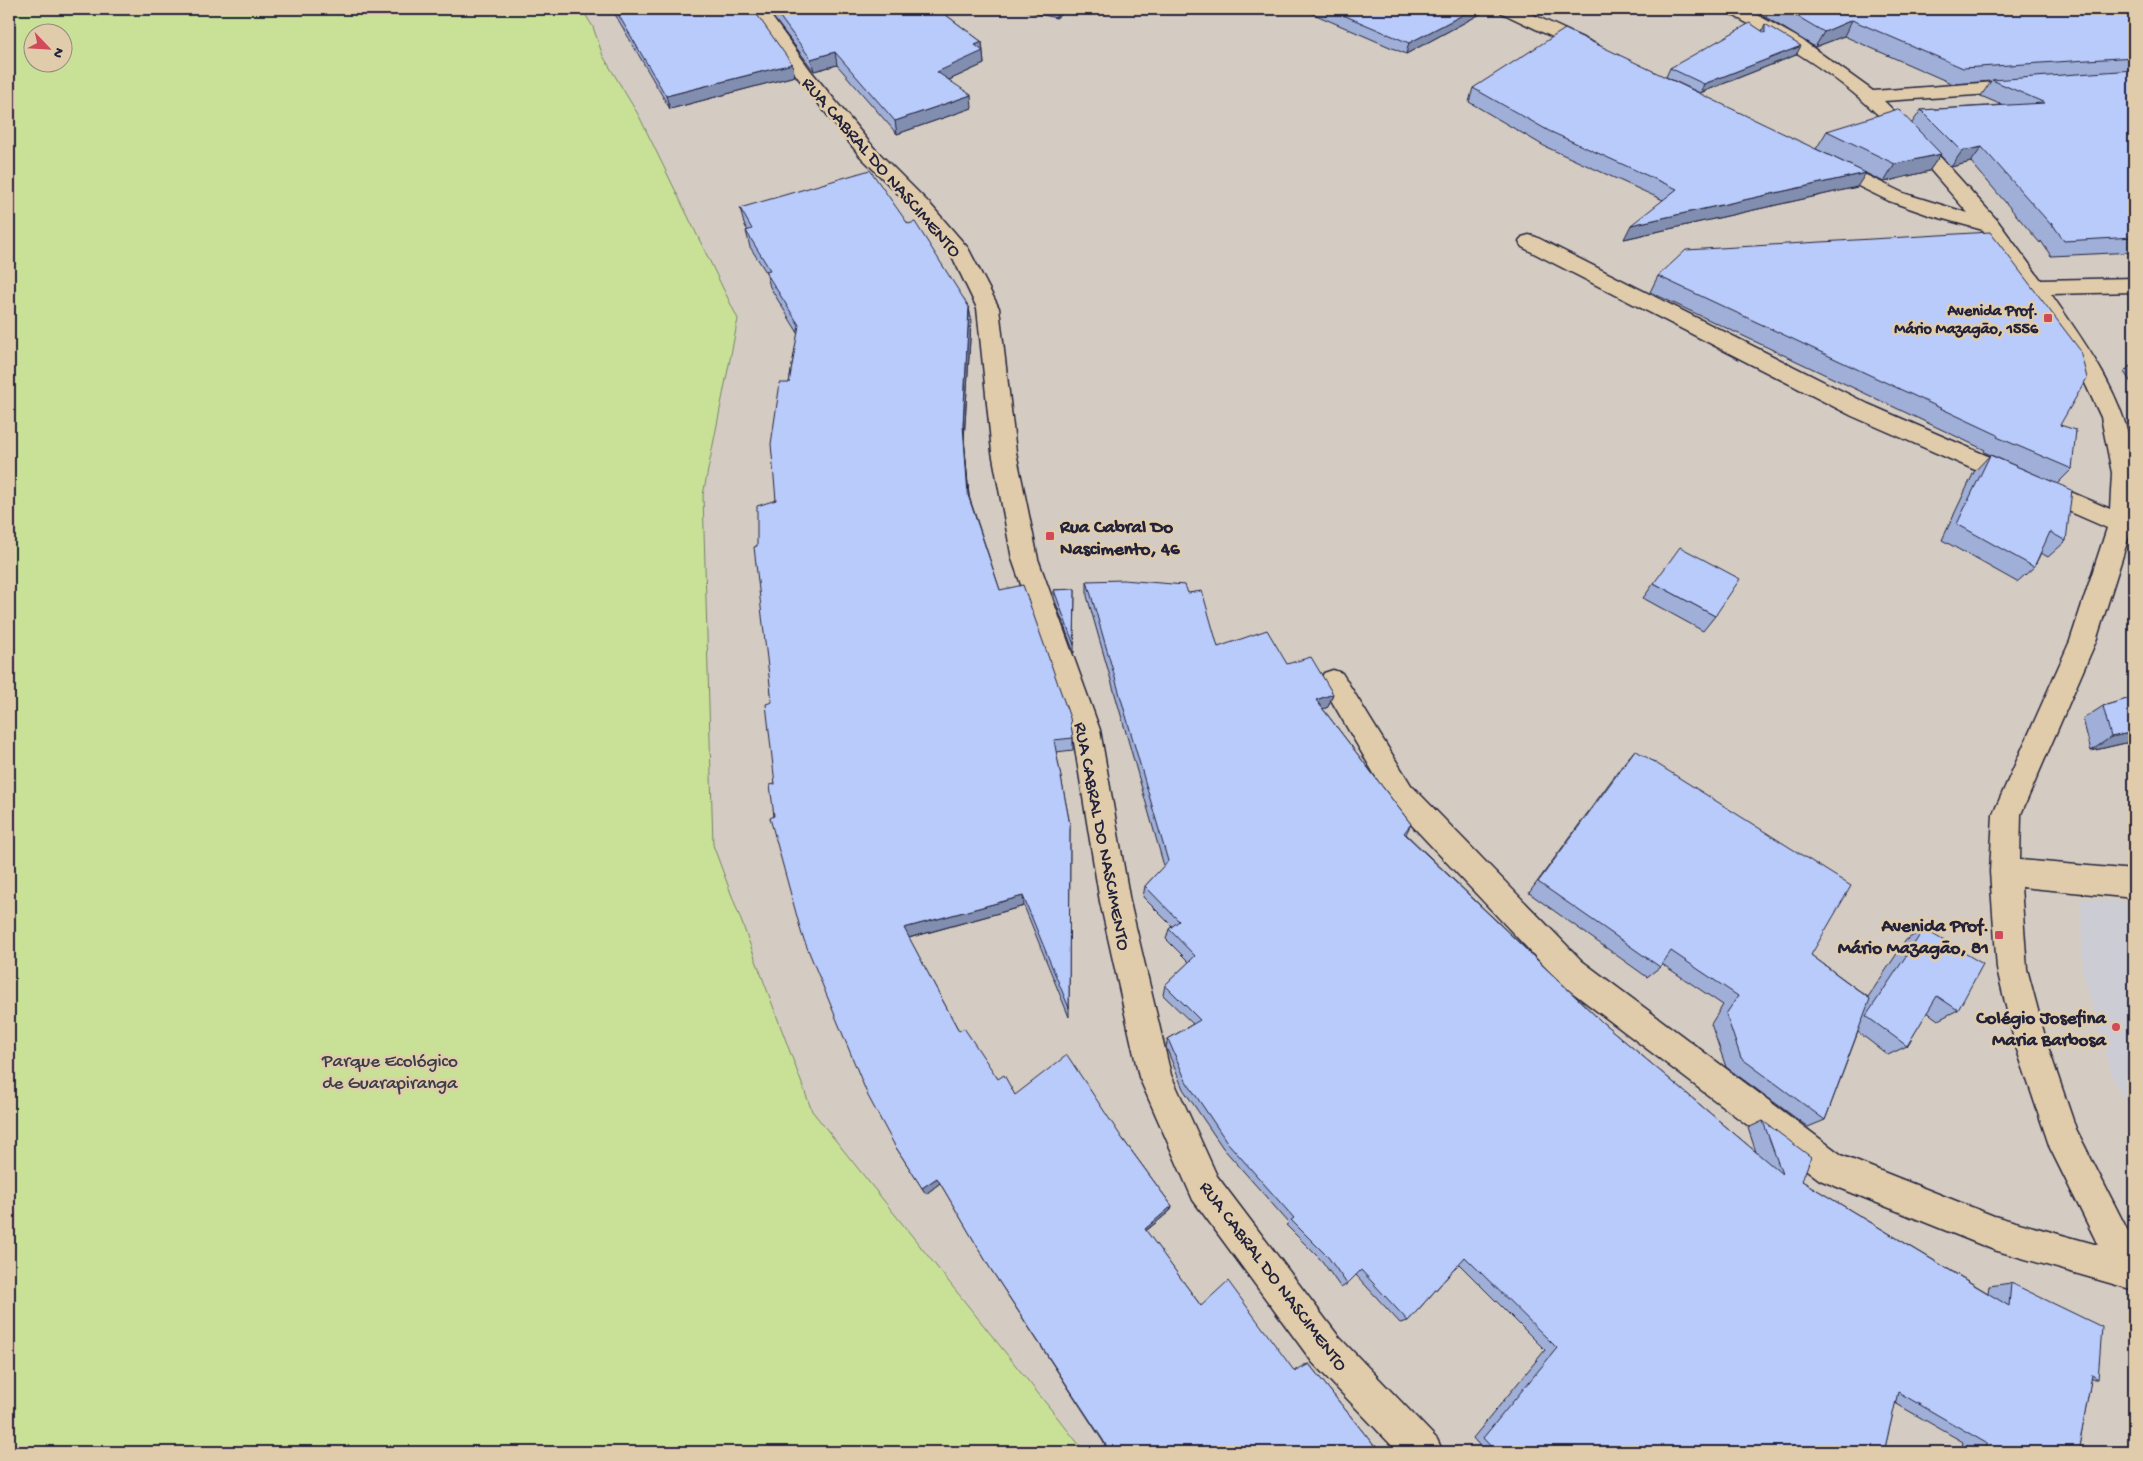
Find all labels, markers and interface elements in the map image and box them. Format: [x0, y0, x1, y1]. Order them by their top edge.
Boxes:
north arrow [22, 22, 72, 72]
text: N [48, 45, 67, 60]
street label: RUA CABRAL DO NASCIMENTO [795, 73, 966, 264]
place label: Avenida Prof. Mário Mazagão, 1556 [1894, 302, 2039, 340]
marker: Avenida Prof. Mário Mazagão, 1556 [2042, 312, 2054, 324]
place label: Rua Cabral Do Nascimento, 46 [1059, 517, 1180, 562]
marker: Rua Cabral Do Nascimento, 46 [1044, 530, 1056, 542]
street label: RUA CABRAL DO NASCIMENTO [1067, 720, 1134, 953]
place label: Avenida Prof. Mário Mazagão, 81 [1838, 916, 1989, 961]
marker: Avenida Prof. Mário Mazagão, 81 [1993, 929, 2005, 941]
place label: Colégio Josefina Maria Barbosa [1975, 1008, 2107, 1053]
marker: Colégio Josefina Maria Barbosa [2110, 1021, 2122, 1033]
park label: Parque Ecológico de Guarapiranga [321, 1051, 459, 1096]
street label: RUA CABRAL DO NASCIMENTO [1193, 1177, 1352, 1377]

